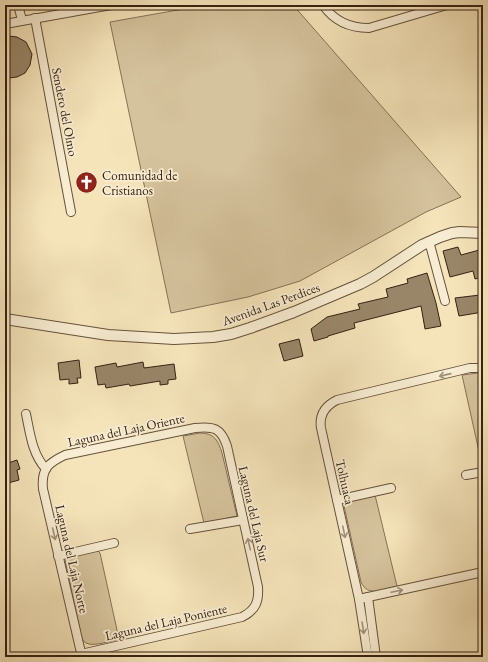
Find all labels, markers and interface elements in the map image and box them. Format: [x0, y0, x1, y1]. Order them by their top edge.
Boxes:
street label: Sendero del Olmo [48, 66, 82, 158]
place label: Comunidad de Cristianos [102, 167, 177, 199]
church icon: Comunidad de Cristianos [73, 169, 99, 195]
street label: Avenida Las Perdices [219, 278, 322, 330]
one-way arrow [439, 371, 452, 379]
street label: Laguna del Laja Oriente [66, 409, 186, 451]
street label: Tolhuaca [332, 458, 359, 507]
street label: Laguna del Laja Sur [235, 464, 273, 564]
street label: Laguna del Laja Norte [51, 503, 93, 615]
one-way arrow [341, 526, 349, 539]
one-way arrow [50, 527, 58, 540]
one-way arrow [244, 538, 252, 551]
one-way arrow [390, 586, 403, 594]
street label: Laguna del Laja Poniente [103, 600, 229, 644]
one-way arrow [359, 621, 367, 634]

